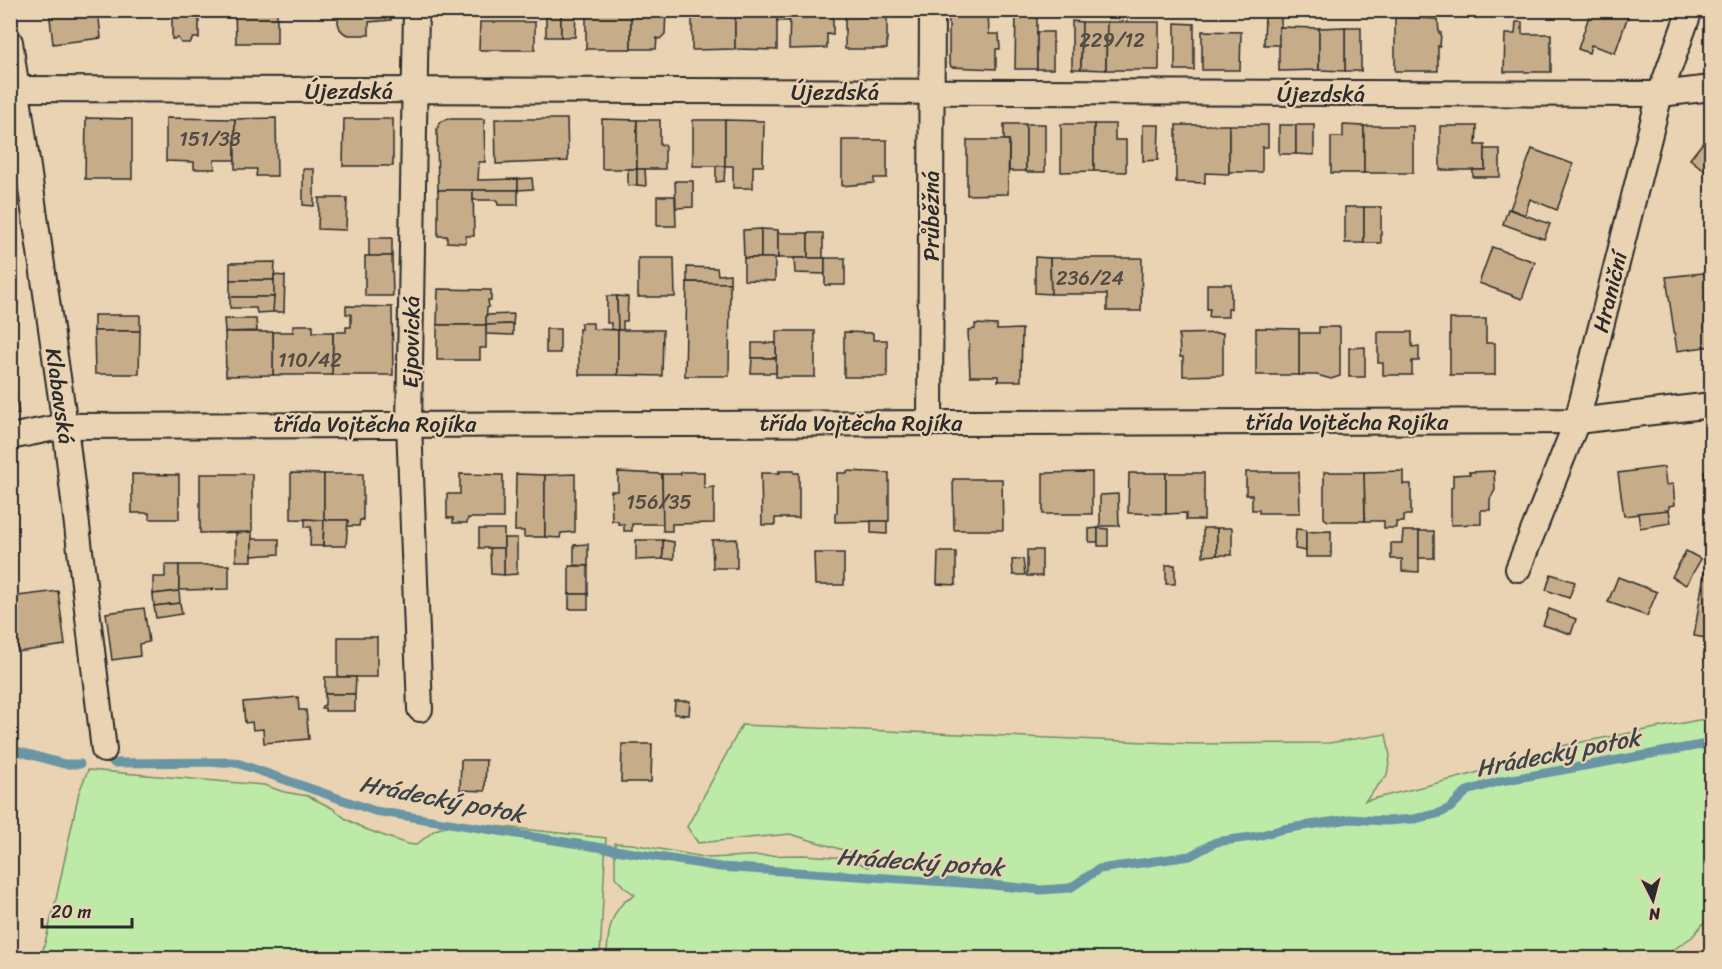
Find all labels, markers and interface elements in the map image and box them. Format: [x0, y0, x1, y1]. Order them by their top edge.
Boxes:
house number: 229/12 [1079, 23, 1145, 58]
street label: Újezdská [305, 72, 393, 111]
street label: Újezdská [791, 73, 879, 112]
street label: Újezdská [1277, 75, 1365, 114]
house number: 151/33 [179, 122, 241, 157]
street label: Průběžná [912, 171, 951, 261]
street label: Hraniční [1581, 244, 1640, 337]
house number: 236/24 [1056, 261, 1124, 296]
street label: Ejpovická [391, 296, 431, 388]
house number: 110/42 [278, 343, 342, 378]
street label: Klabavská [34, 345, 86, 447]
street label: třída Vojtěcha Rojíka [1246, 403, 1449, 442]
street label: třída Vojtěcha Rojíka [760, 404, 963, 443]
street label: třída Vojtěcha Rojíka [274, 405, 477, 444]
house number: 156/35 [626, 485, 692, 520]
water label: Hrádecký potok [1472, 716, 1647, 789]
water label: Hrádecký potok [356, 763, 531, 836]
water label: Hrádecký potok [836, 835, 1008, 889]
north arrow [1623, 870, 1683, 930]
scale bar [42, 891, 132, 929]
text: 20 m [51, 896, 91, 928]
text: N [1647, 899, 1663, 930]

